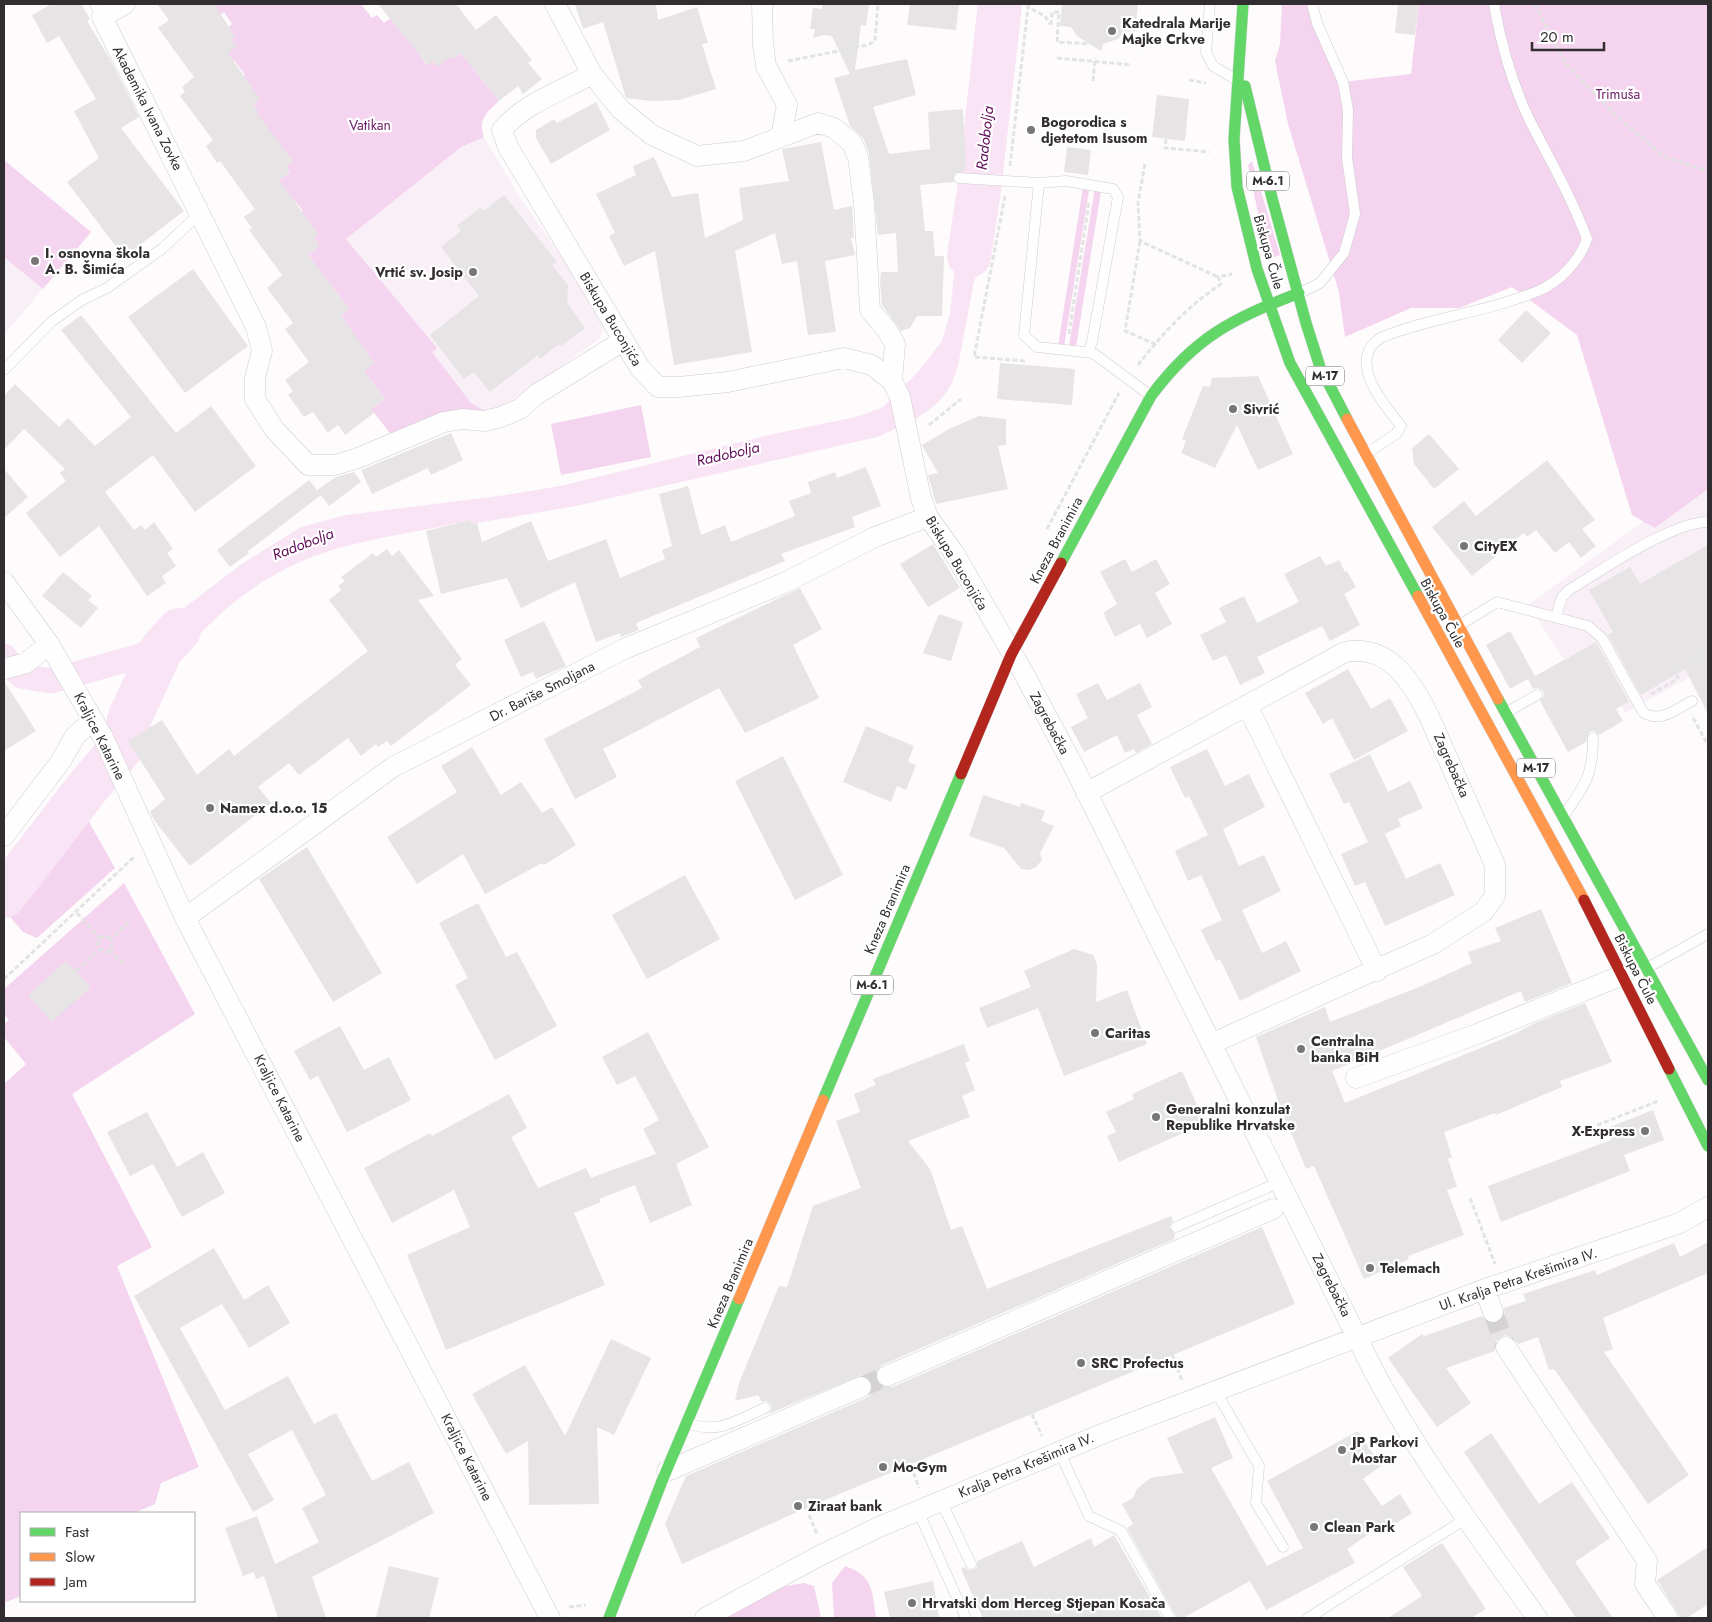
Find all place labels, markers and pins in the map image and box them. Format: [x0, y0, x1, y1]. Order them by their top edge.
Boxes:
place label: Katedrala Marije Majke Crkve [1122, 13, 1231, 49]
marker: Katedrala Marije Majke Crkve [1106, 25, 1118, 37]
place label: Bogorodica s djetetom Isusom [1041, 112, 1147, 148]
marker: Bogorodica s djetetom Isusom [1025, 124, 1037, 136]
place label: I. osnovna škola A. B. Šimića [44, 243, 150, 279]
marker: I. osnovna škola A. B. Šimića [29, 255, 41, 267]
place label: Vrtić sv. Josip [374, 262, 463, 282]
marker: Vrtić sv. Josip [467, 266, 479, 278]
place label: Sivrić [1243, 399, 1280, 419]
marker: Sivrić [1227, 403, 1239, 415]
place label: CityEX [1474, 536, 1518, 556]
marker: CityEX [1458, 540, 1470, 552]
place label: Namex d.o.o. 15 [220, 798, 327, 818]
marker: Namex d.o.o. 15 [204, 802, 216, 814]
place label: Caritas [1105, 1023, 1151, 1043]
marker: Caritas [1089, 1027, 1101, 1039]
place label: Centralna banka BiH [1311, 1031, 1379, 1067]
marker: Centralna banka BiH [1295, 1043, 1307, 1055]
place label: Generalni konzulat Republike Hrvatske [1166, 1099, 1295, 1135]
marker: Generalni konzulat Republike Hrvatske [1150, 1111, 1162, 1123]
place label: X-Express [1571, 1121, 1636, 1141]
marker: X-Express [1639, 1125, 1651, 1137]
place label: Telemach [1380, 1258, 1440, 1278]
marker: Telemach [1364, 1262, 1376, 1274]
place label: SRC Profectus [1091, 1353, 1184, 1373]
marker: SRC Profectus [1075, 1357, 1087, 1369]
place label: JP Parkovi Mostar [1349, 1432, 1418, 1468]
marker: JP Parkovi Mostar [1336, 1444, 1348, 1456]
place label: Mo-Gym [893, 1457, 947, 1477]
marker: Mo-Gym [877, 1461, 889, 1473]
place label: Ziraat bank [808, 1496, 882, 1516]
marker: Ziraat bank [792, 1500, 804, 1512]
place label: Clean Park [1324, 1517, 1395, 1537]
marker: Clean Park [1308, 1521, 1320, 1533]
place label: Hrvatski dom Herceg Stjepan Kosača [922, 1593, 1165, 1613]
marker: Hrvatski dom Herceg Stjepan Kosača [906, 1597, 918, 1609]

